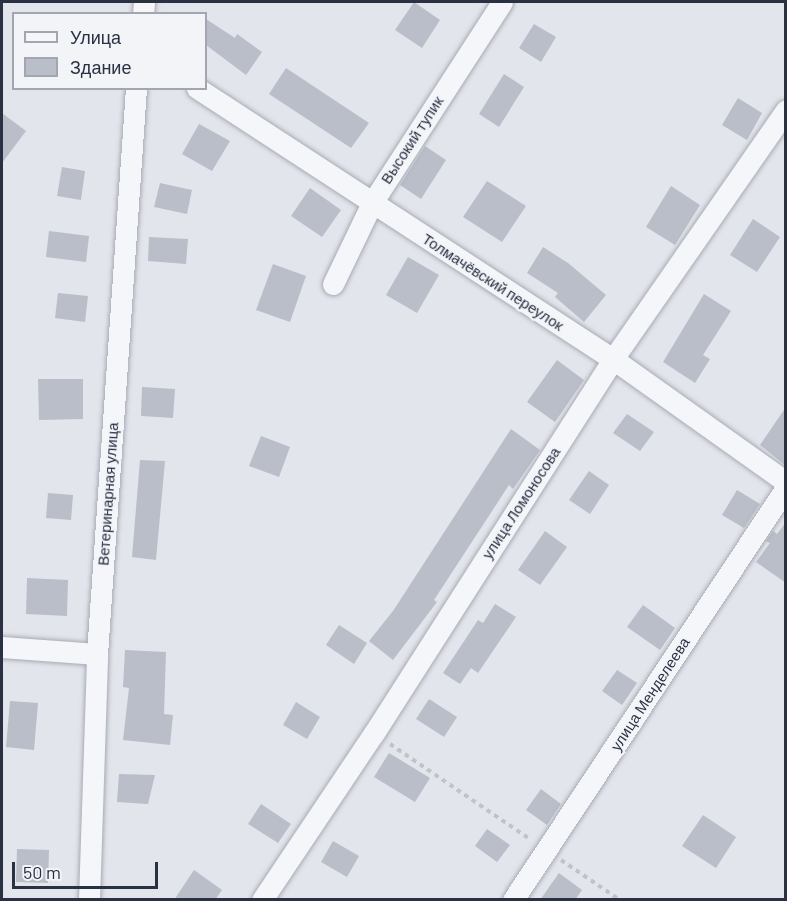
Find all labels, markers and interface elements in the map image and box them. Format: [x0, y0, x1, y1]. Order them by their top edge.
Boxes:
legend [12, 12, 207, 90]
text: Улица [70, 26, 121, 48]
text: Здание [70, 56, 131, 78]
street label: Высокий тупик [377, 93, 447, 187]
street label: Толмачёвский переулок [419, 230, 567, 334]
street label: Ветеринарная улица [94, 422, 122, 566]
street label: улица Ломоносова [478, 444, 564, 562]
street label: улица Менделеева [607, 634, 693, 754]
scale bar [15, 850, 160, 888]
text: 50 m [23, 861, 61, 883]

